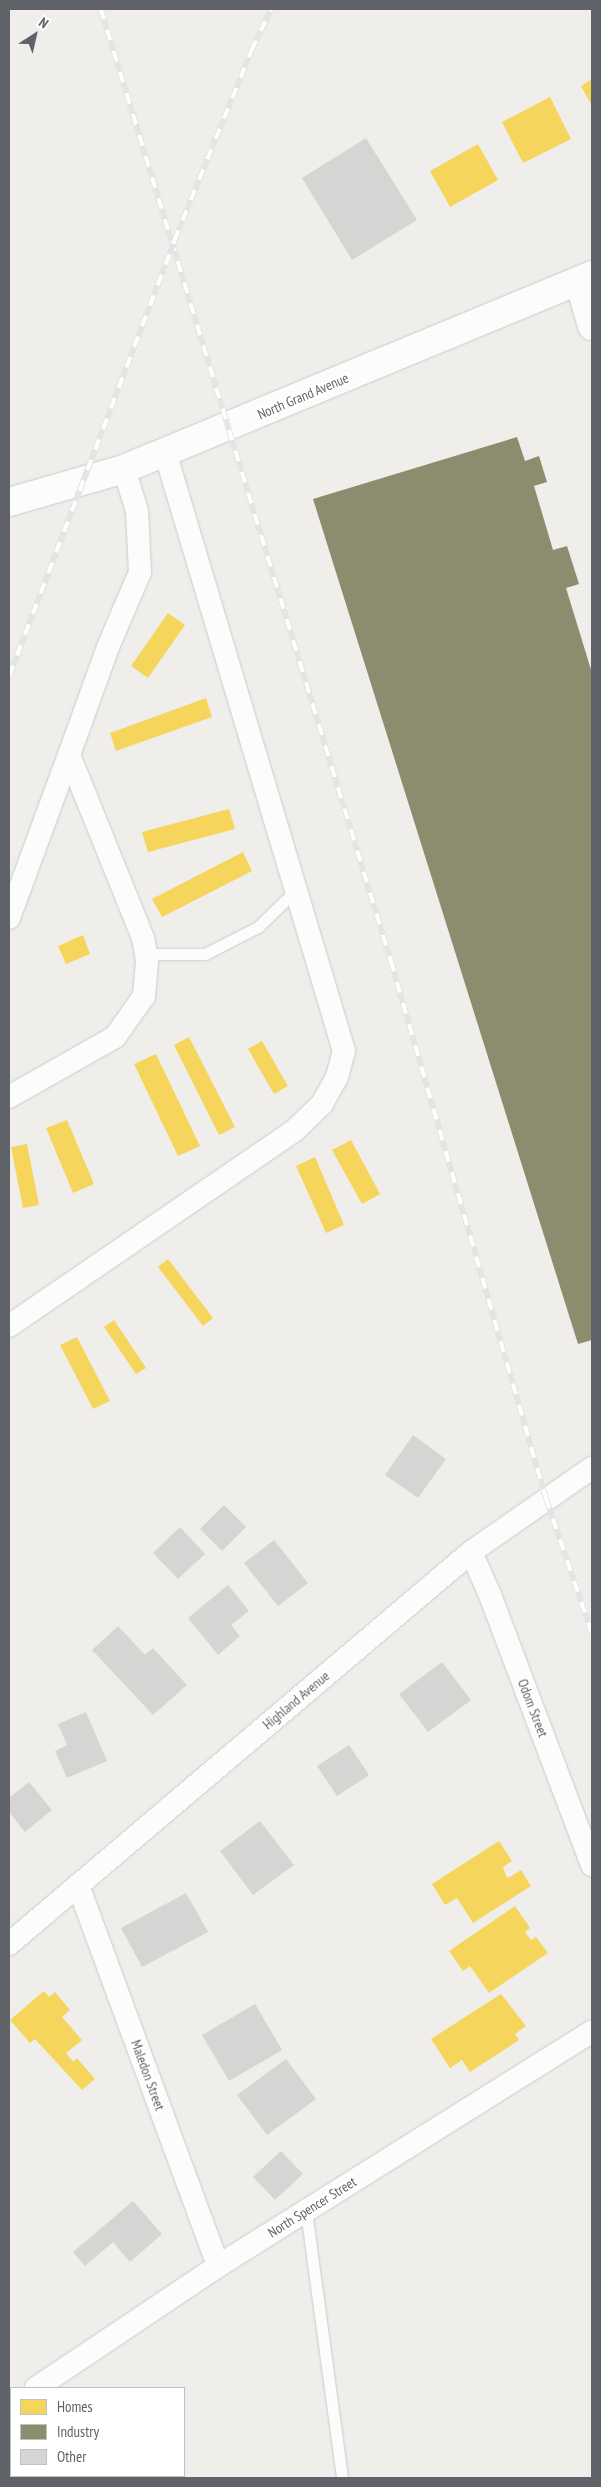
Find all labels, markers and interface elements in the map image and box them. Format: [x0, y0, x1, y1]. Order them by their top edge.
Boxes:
north arrow [10, 10, 60, 60]
text: N [35, 13, 52, 32]
street label: North Grand Avenue [255, 369, 351, 423]
street label: Highland Avenue [259, 1667, 333, 1733]
street label: Odom Street [514, 1677, 552, 1739]
street label: Maledon Street [127, 2037, 169, 2113]
street label: North Spencer Street [265, 2173, 359, 2241]
legend [10, 2387, 185, 2477]
text: Homes [57, 2397, 93, 2416]
text: Industry [57, 2422, 99, 2441]
text: Other [57, 2447, 86, 2466]

